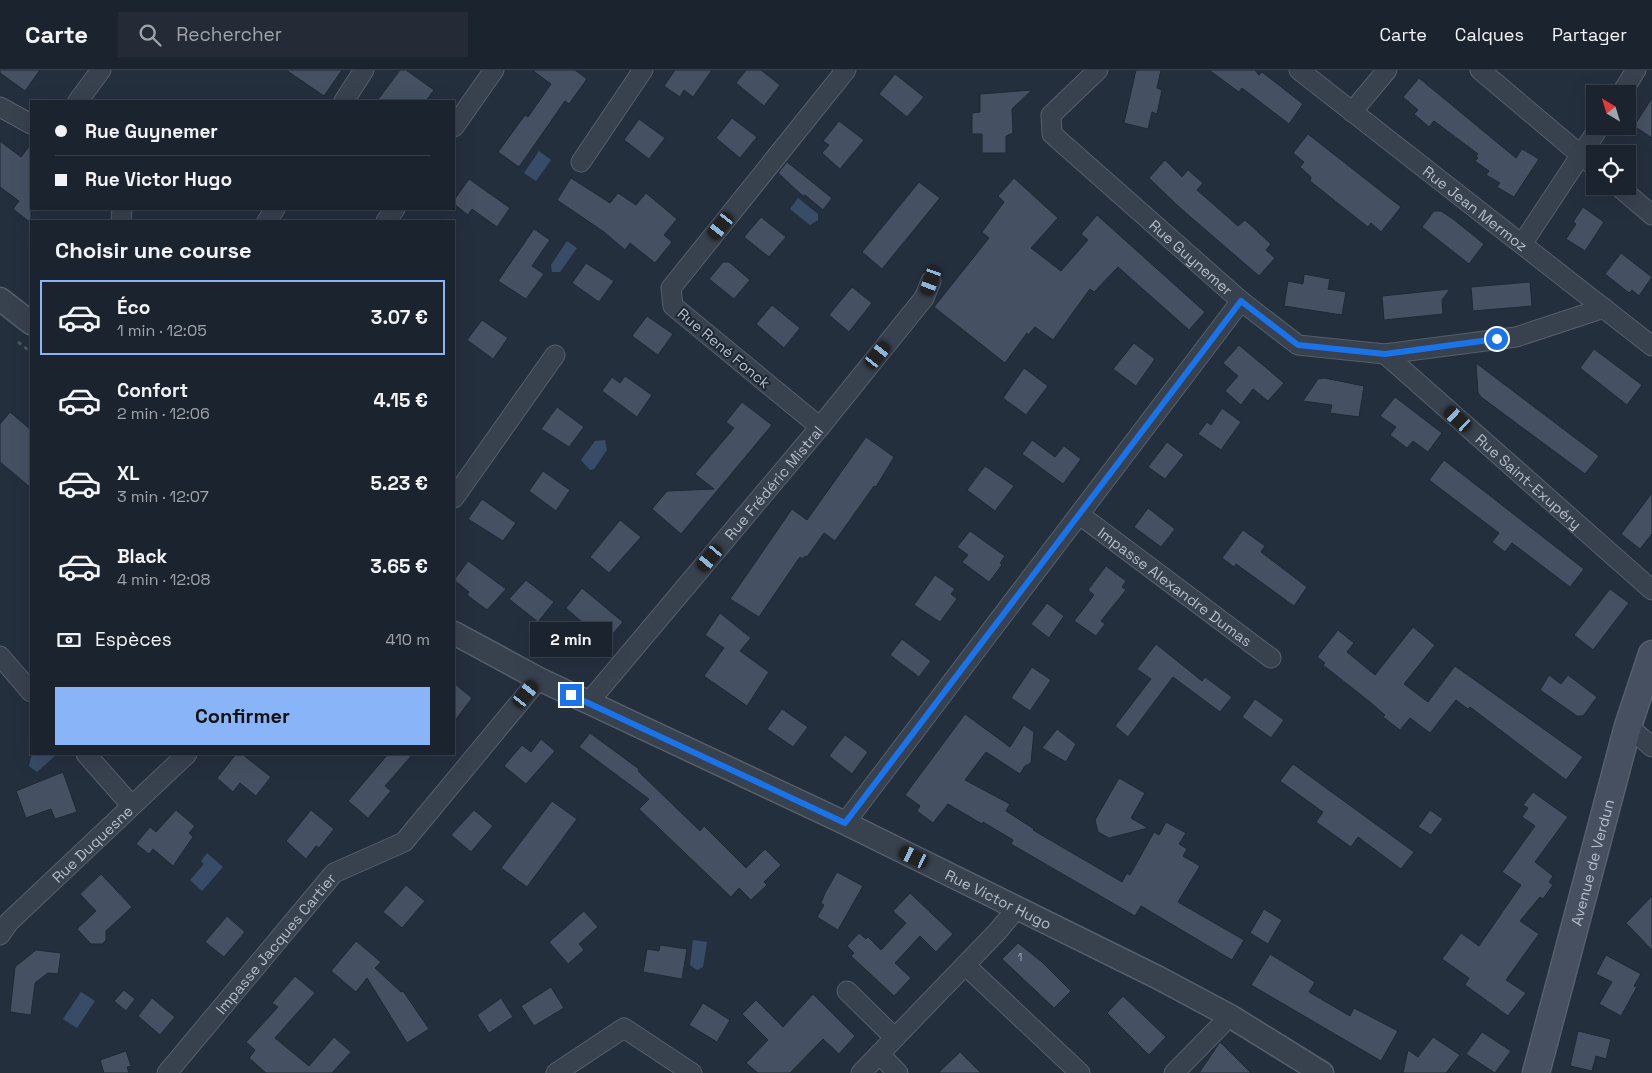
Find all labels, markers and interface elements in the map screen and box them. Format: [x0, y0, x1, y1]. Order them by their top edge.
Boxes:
search box [118, 12, 468, 57]
text: Carte [25, 19, 88, 50]
icon: search [136, 21, 164, 49]
text: Rechercher [176, 22, 282, 47]
text: Carte [1380, 23, 1427, 46]
text: Calques [1455, 23, 1524, 46]
text: Partager [1552, 23, 1627, 46]
north arrow [1586, 85, 1636, 135]
map controls [1586, 85, 1636, 195]
text: Rue Guynemer [85, 119, 218, 144]
button: locate [1586, 145, 1636, 195]
street label: Rue Jean Mermoz [1419, 161, 1532, 255]
text: Rue Victor Hugo [85, 167, 232, 192]
car [705, 210, 736, 242]
street label: Rue Guynemer [1146, 215, 1237, 299]
text: Choisir une course [55, 236, 252, 264]
car [918, 264, 943, 298]
icon: car [57, 295, 102, 340]
text: Éco [117, 295, 150, 320]
street label: Rue René Fonck [674, 304, 774, 392]
text: 3.07 € [371, 305, 428, 330]
text: 1 min · 12:05 [117, 320, 207, 341]
route start [1486, 328, 1508, 350]
car [862, 339, 893, 371]
icon: car [57, 378, 102, 423]
text: Confort [117, 378, 188, 403]
text: 4.15 € [374, 388, 428, 413]
text: 2 min · 12:06 [117, 403, 210, 424]
car [1441, 403, 1474, 435]
street label: Rue Frédéric Mistral [720, 421, 827, 544]
street label: Rue Saint-Exupéry [1472, 429, 1586, 533]
icon: car [57, 461, 102, 506]
text: XL [117, 461, 140, 486]
text: 5.23 € [370, 471, 428, 496]
text: 3 min · 12:07 [117, 486, 209, 507]
street label: Impasse Alexandre Dumas [1094, 522, 1256, 650]
car [694, 542, 725, 574]
icon: car [57, 544, 102, 589]
text: Black [117, 544, 167, 569]
text: 3.65 € [370, 554, 428, 579]
text: 4 min · 12:08 [117, 569, 210, 590]
callout: 2 min [530, 622, 612, 658]
icon: cash [55, 626, 83, 654]
text: Espèces [95, 627, 172, 652]
text: 410 m [386, 629, 430, 650]
text: 2 min [550, 629, 592, 650]
car [510, 678, 541, 710]
route end [560, 684, 582, 706]
button: Confirmer [55, 687, 430, 745]
street label: Avenue de Verdun [1566, 797, 1618, 928]
street label: Rue Duquesne [48, 801, 137, 886]
car [897, 844, 930, 870]
street label: Rue Victor Hugo [942, 865, 1055, 933]
street label: Impasse Jacques Cartier [211, 869, 340, 1018]
house number: 1 [1017, 949, 1023, 965]

